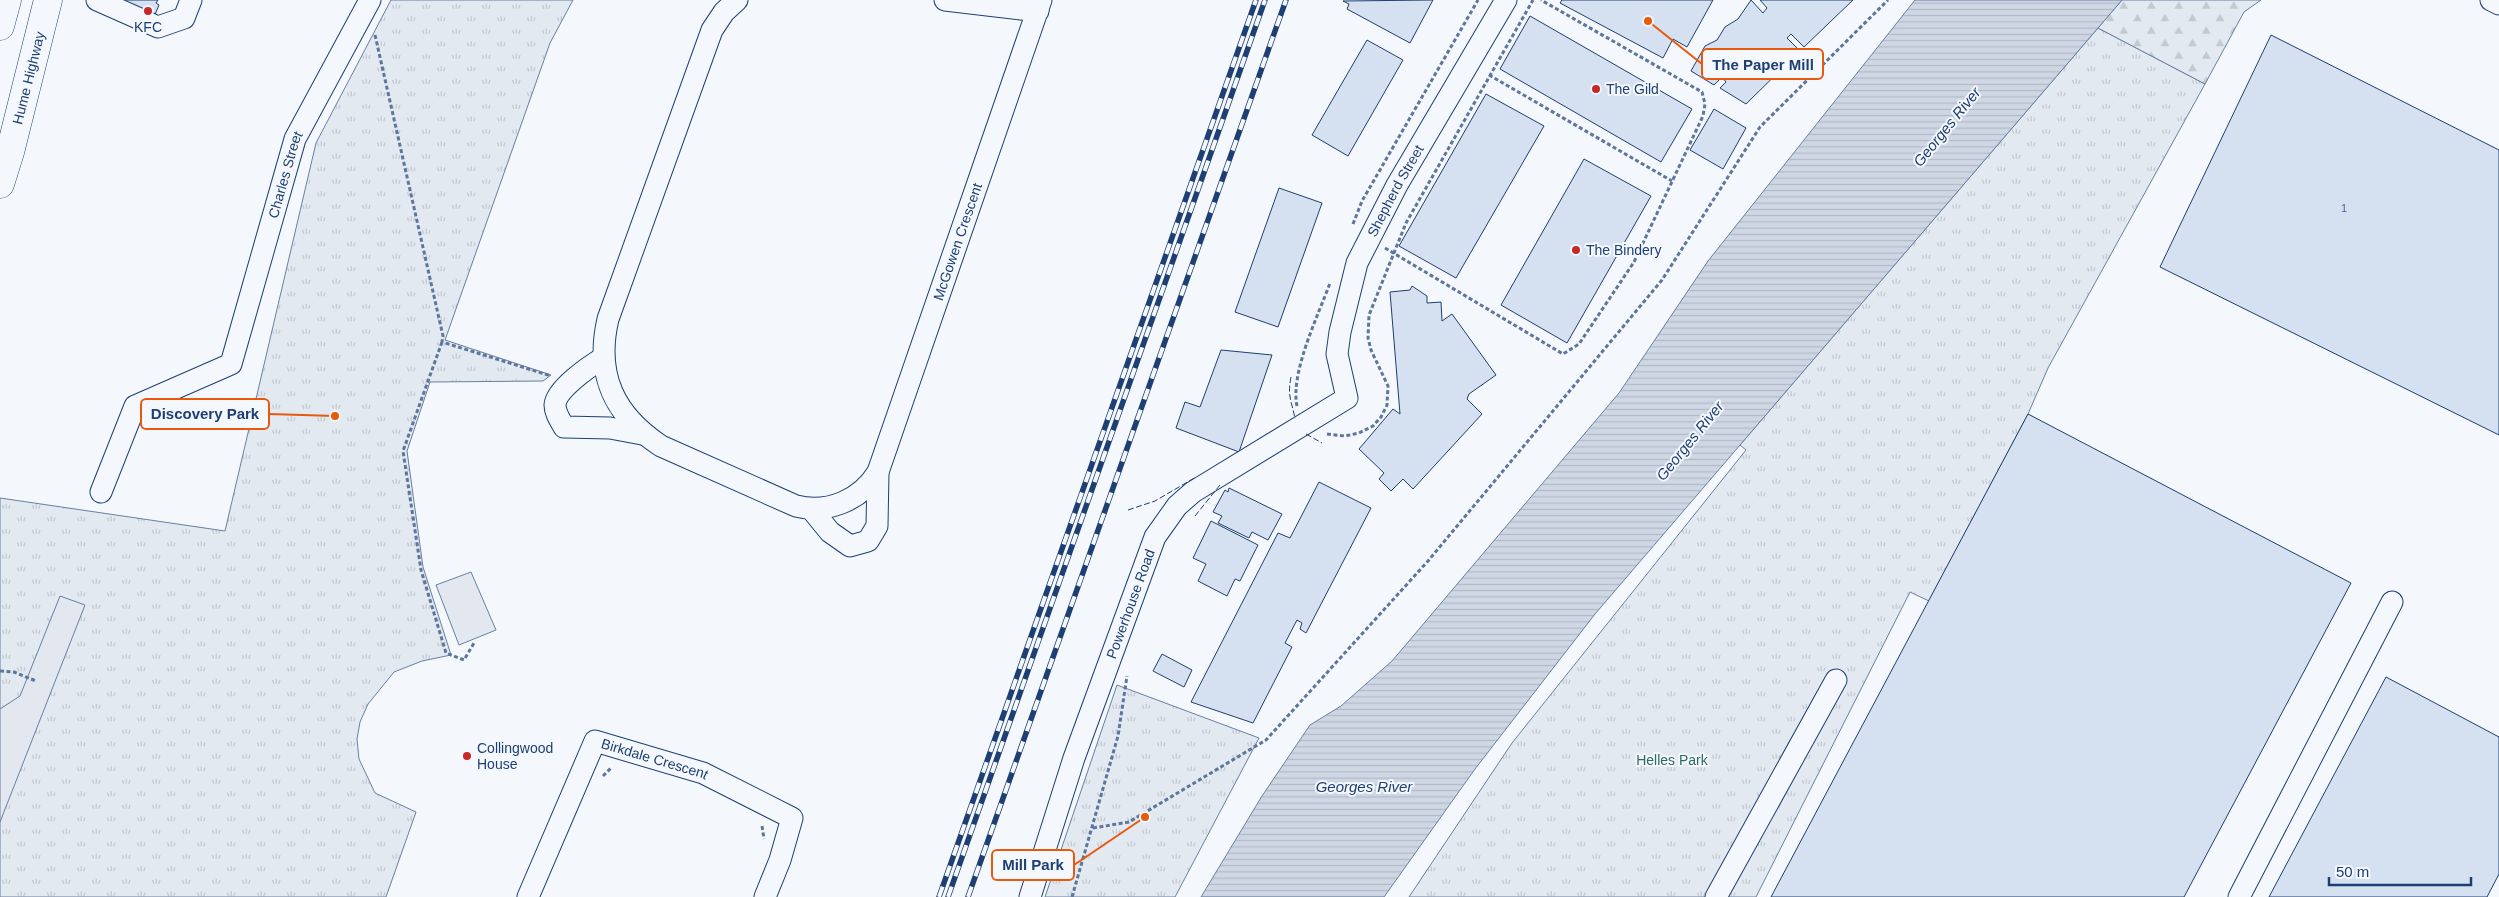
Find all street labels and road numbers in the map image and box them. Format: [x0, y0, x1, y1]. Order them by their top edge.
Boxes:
street label: Hume Highway [9, 30, 48, 126]
street label: Charles Street [265, 128, 306, 220]
street label: Shepherd Street [1364, 142, 1427, 239]
street label: McGowen Crescent [930, 181, 985, 302]
street label: Powerhouse Road [1103, 547, 1158, 661]
street label: Birkdale Crescent [599, 735, 711, 782]

